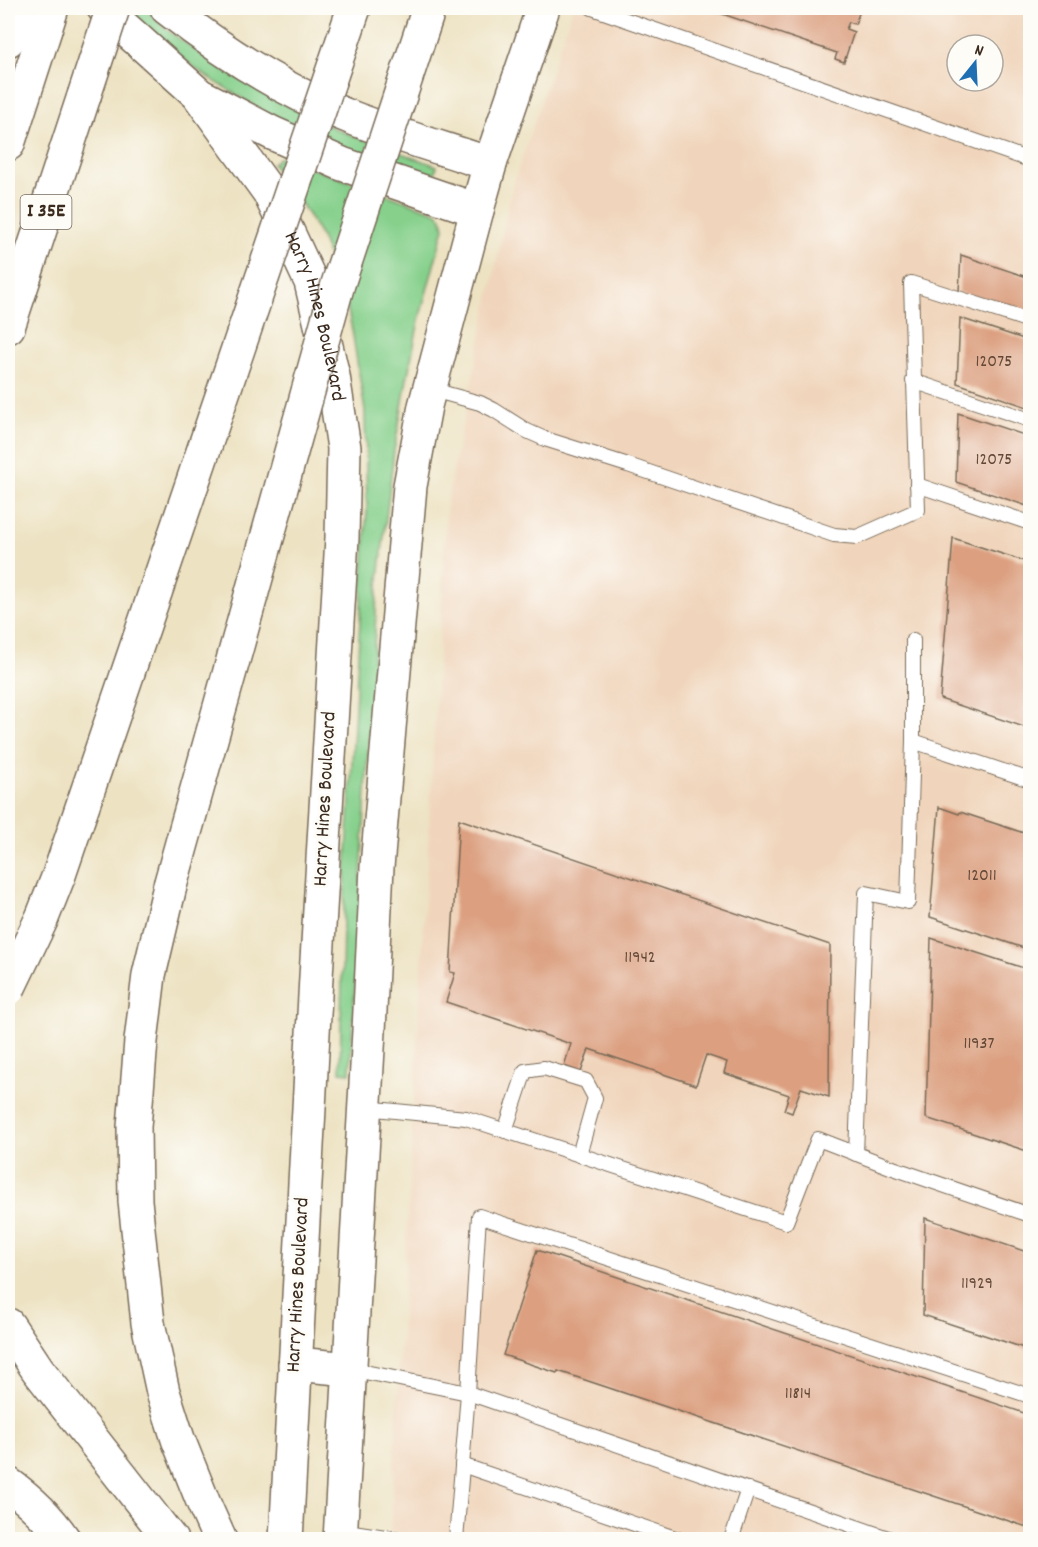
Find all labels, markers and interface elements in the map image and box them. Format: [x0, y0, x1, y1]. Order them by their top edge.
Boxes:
north arrow [945, 33, 1005, 93]
text: N [972, 39, 986, 63]
road number: I 35E [20, 195, 72, 229]
street label: Harry Hines Boulevard [275, 227, 352, 404]
house number: 12075 [976, 350, 1012, 375]
house number: 12075 [976, 448, 1012, 473]
street label: Harry Hines Boulevard [306, 711, 346, 887]
house number: 12011 [967, 864, 997, 889]
house number: 11942 [624, 946, 656, 971]
house number: 11937 [963, 1032, 995, 1057]
street label: Harry Hines Boulevard [279, 1197, 319, 1373]
house number: 11929 [961, 1272, 993, 1297]
house number: 11814 [785, 1382, 811, 1407]

